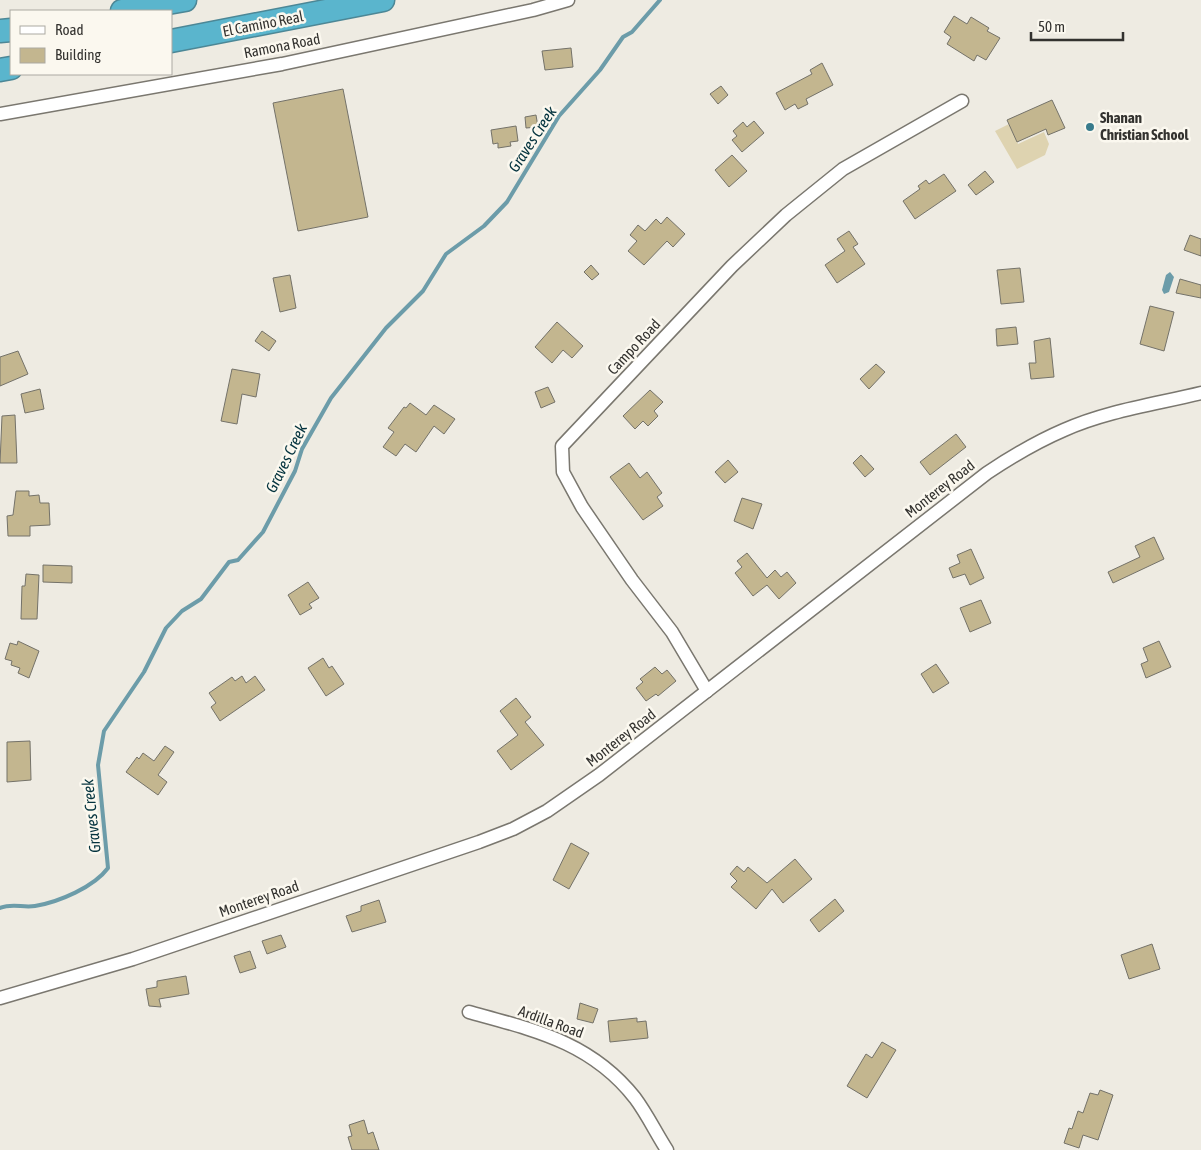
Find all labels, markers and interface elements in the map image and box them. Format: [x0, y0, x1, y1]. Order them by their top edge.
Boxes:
street label: El Camino Real [221, 7, 305, 40]
legend [10, 10, 172, 75]
scale bar [1031, 10, 1124, 42]
text: 50 m [1038, 18, 1065, 35]
text: Road [55, 21, 84, 38]
street label: Ramona Road [242, 30, 321, 61]
text: Building [55, 46, 101, 63]
water label: Graves Creek [504, 102, 560, 175]
place label: Shanan Christian School [1100, 109, 1189, 143]
marker: Shanan Christian School [1084, 121, 1096, 133]
street label: Campo Road [604, 315, 664, 378]
water label: Graves Creek [262, 420, 311, 495]
street label: Monterey Road [902, 456, 978, 521]
street label: Monterey Road [583, 705, 659, 770]
water label: Graves Creek [78, 777, 104, 854]
street label: Monterey Road [217, 877, 301, 920]
street label: Ardilla Road [516, 1002, 586, 1041]

